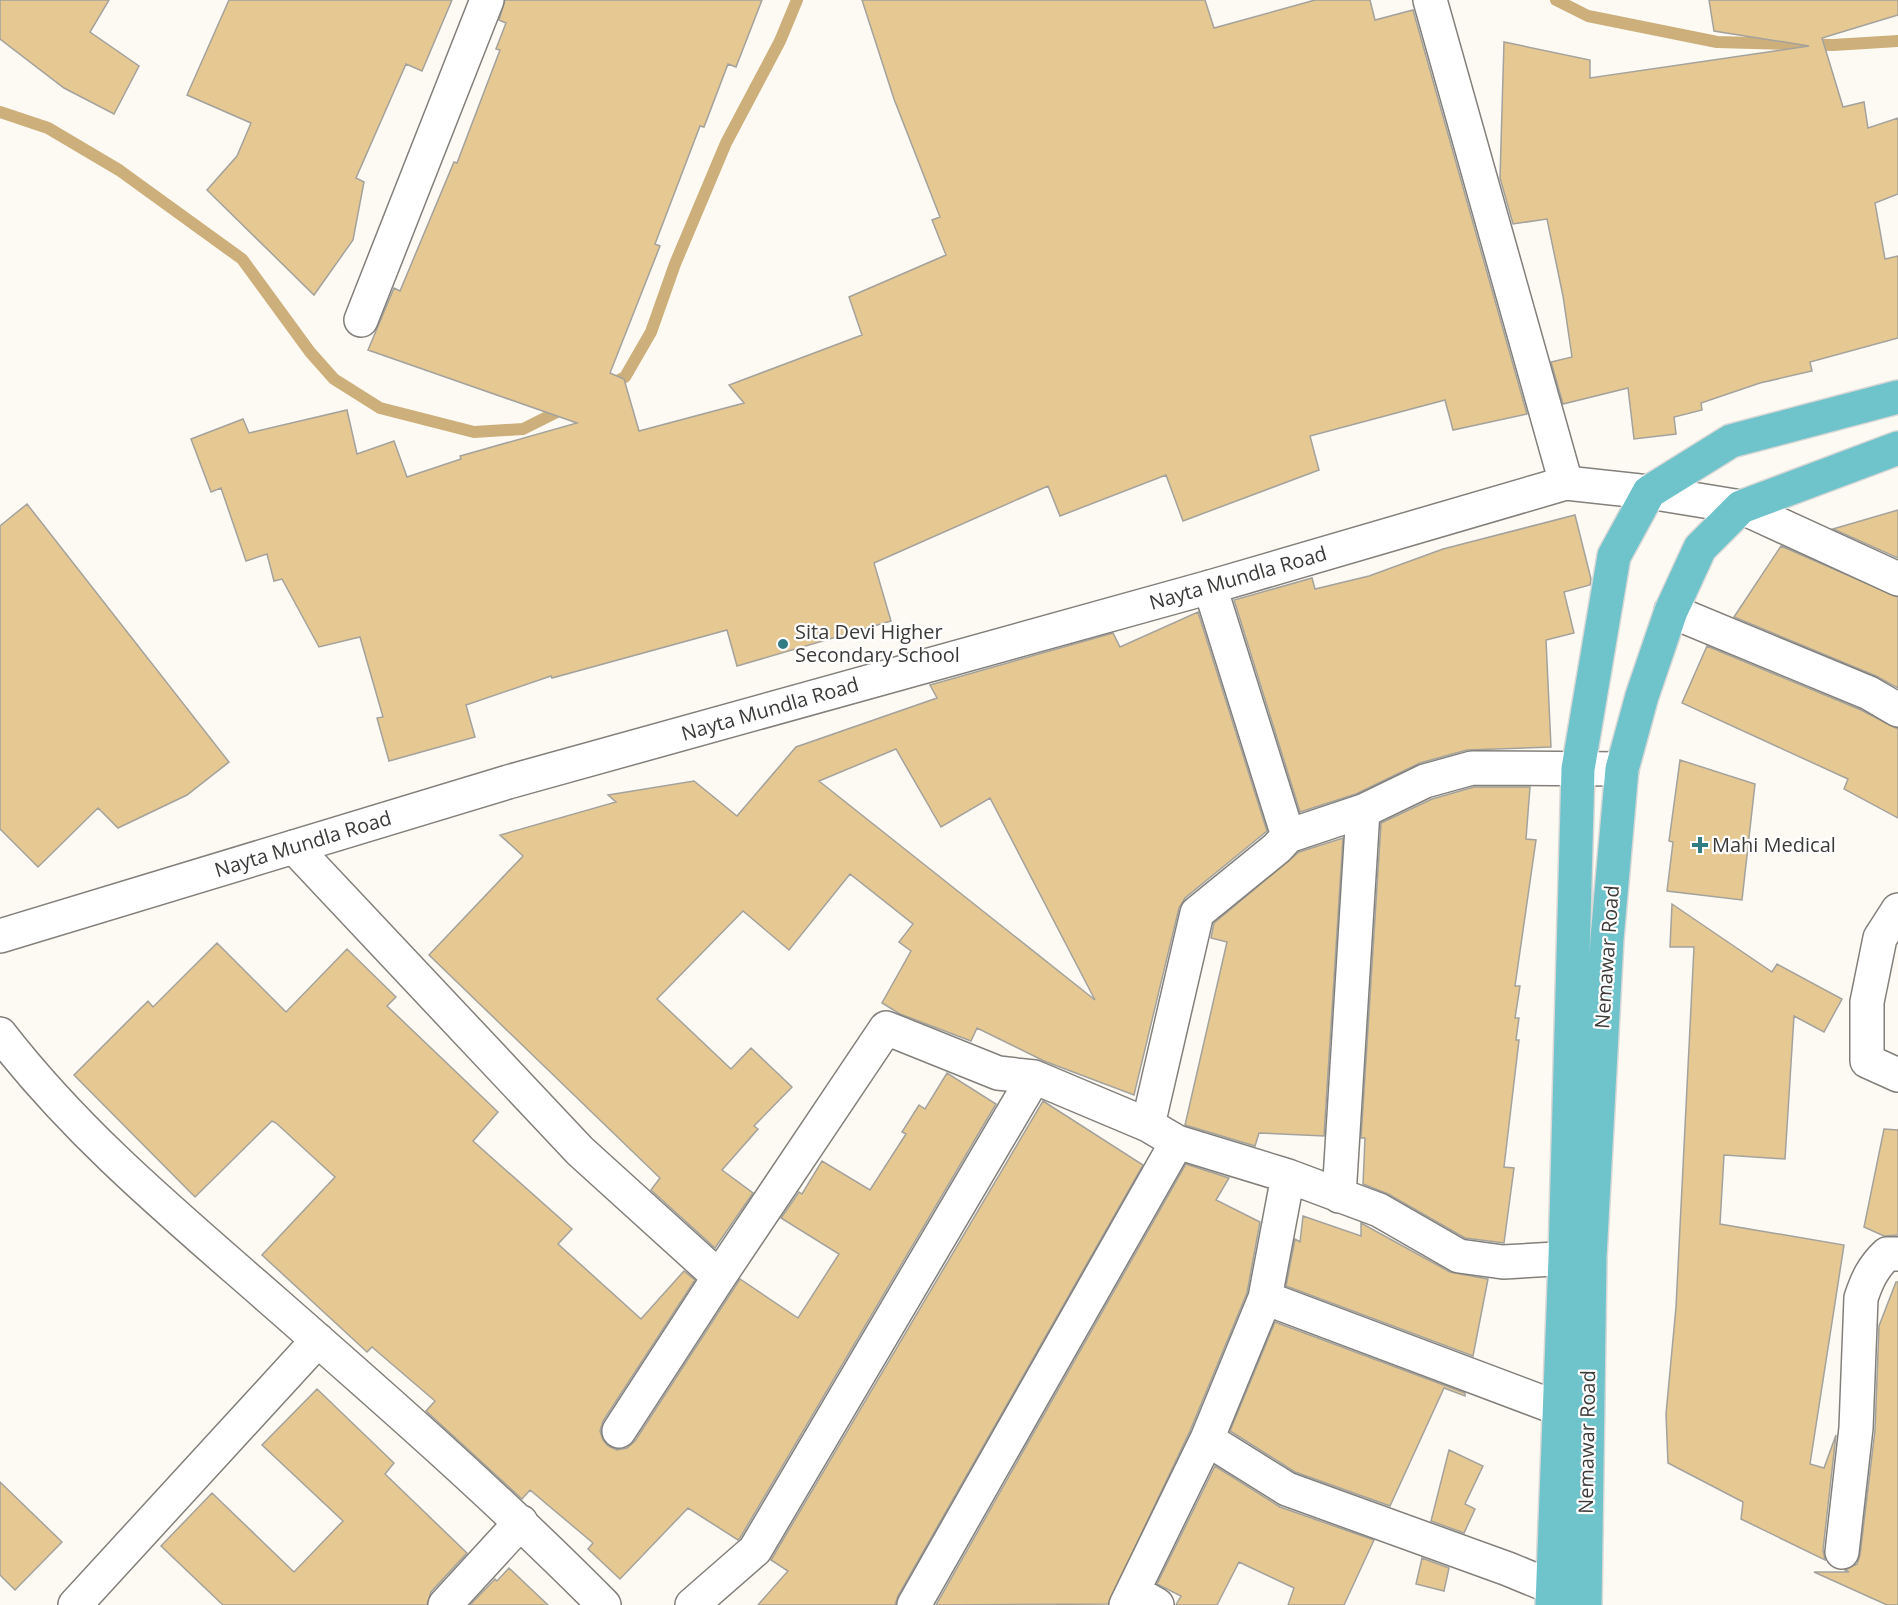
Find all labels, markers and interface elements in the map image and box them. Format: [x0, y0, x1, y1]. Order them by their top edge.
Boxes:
street label: Nayta Mundla Road [1146, 539, 1330, 616]
place label: Sita Devi Higher Secondary School [795, 618, 960, 668]
marker: Sita Devi Higher Secondary School [776, 637, 790, 651]
street label: Nayta Mundla Road [678, 670, 862, 747]
street label: Nayta Mundla Road [211, 804, 395, 883]
place label: Mahi Medical [1712, 831, 1836, 858]
marker: Mahi Medical [1693, 838, 1707, 852]
street label: Nemawar Road [1588, 884, 1625, 1030]
street label: Nemawar Road [1572, 1370, 1601, 1514]

